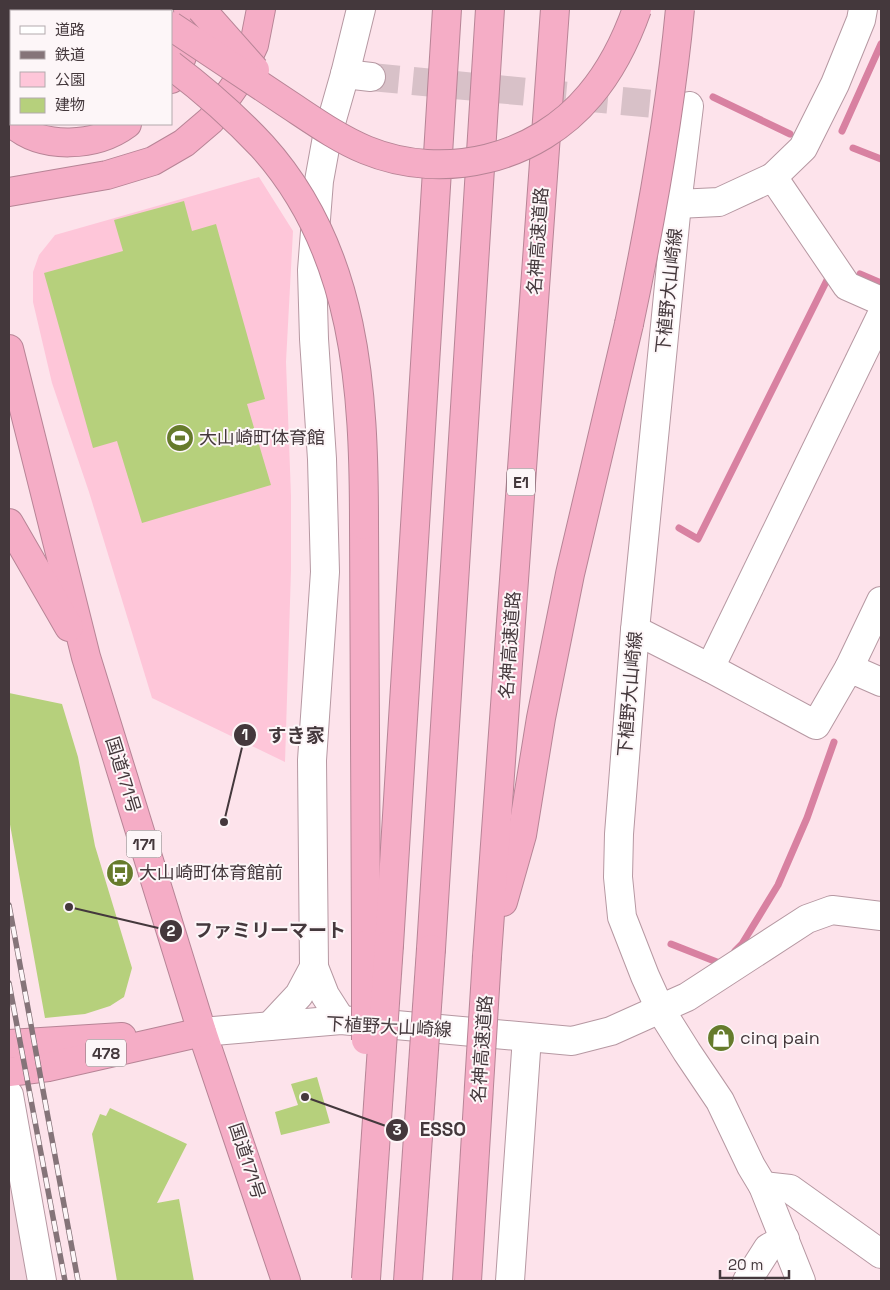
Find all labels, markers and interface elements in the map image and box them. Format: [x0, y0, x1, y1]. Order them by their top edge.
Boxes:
legend [10, 10, 172, 125]
text: 道路 [55, 20, 85, 39]
text: 鉄道 [55, 45, 85, 64]
text: 公園 [55, 70, 85, 89]
text: 建物 [55, 95, 85, 114]
street label: 名神高速道路 [522, 186, 553, 296]
street label: 下植野大山崎線 [650, 227, 687, 355]
sports icon: 大山崎町体育館 [165, 423, 195, 453]
place label: 大山崎町体育館 [199, 426, 325, 449]
road number: E1 [507, 468, 535, 496]
street label: 名神高速道路 [494, 590, 525, 700]
street label: 下植野大山崎線 [613, 630, 646, 758]
callout: すき家 [232, 718, 334, 752]
text: すき家 [267, 723, 325, 748]
text: 1 [242, 725, 248, 744]
street label: 国道171号 [101, 734, 146, 816]
road number: 171 [126, 831, 162, 858]
bus stop icon: 大山崎町体育館前 [105, 858, 135, 888]
place label: 大山崎町体育館前 [139, 861, 283, 884]
callout: ファミリーマート [159, 914, 356, 948]
text: ファミリーマート [194, 918, 346, 943]
text: 2 [167, 921, 176, 940]
street label: 名神高速道路 [466, 994, 497, 1104]
street label: 下植野大山崎線 [326, 1012, 453, 1041]
shop icon: cinq pain [706, 1023, 736, 1053]
place label: cinq pain [740, 1026, 820, 1049]
road number: 478 [86, 1040, 126, 1066]
callout: ESSO [385, 1113, 476, 1147]
text: ESSO [420, 1117, 466, 1142]
street label: 国道171号 [224, 1120, 271, 1202]
text: 3 [392, 1120, 402, 1139]
scale bar [720, 1248, 789, 1280]
text: 20 m [728, 1255, 763, 1274]

